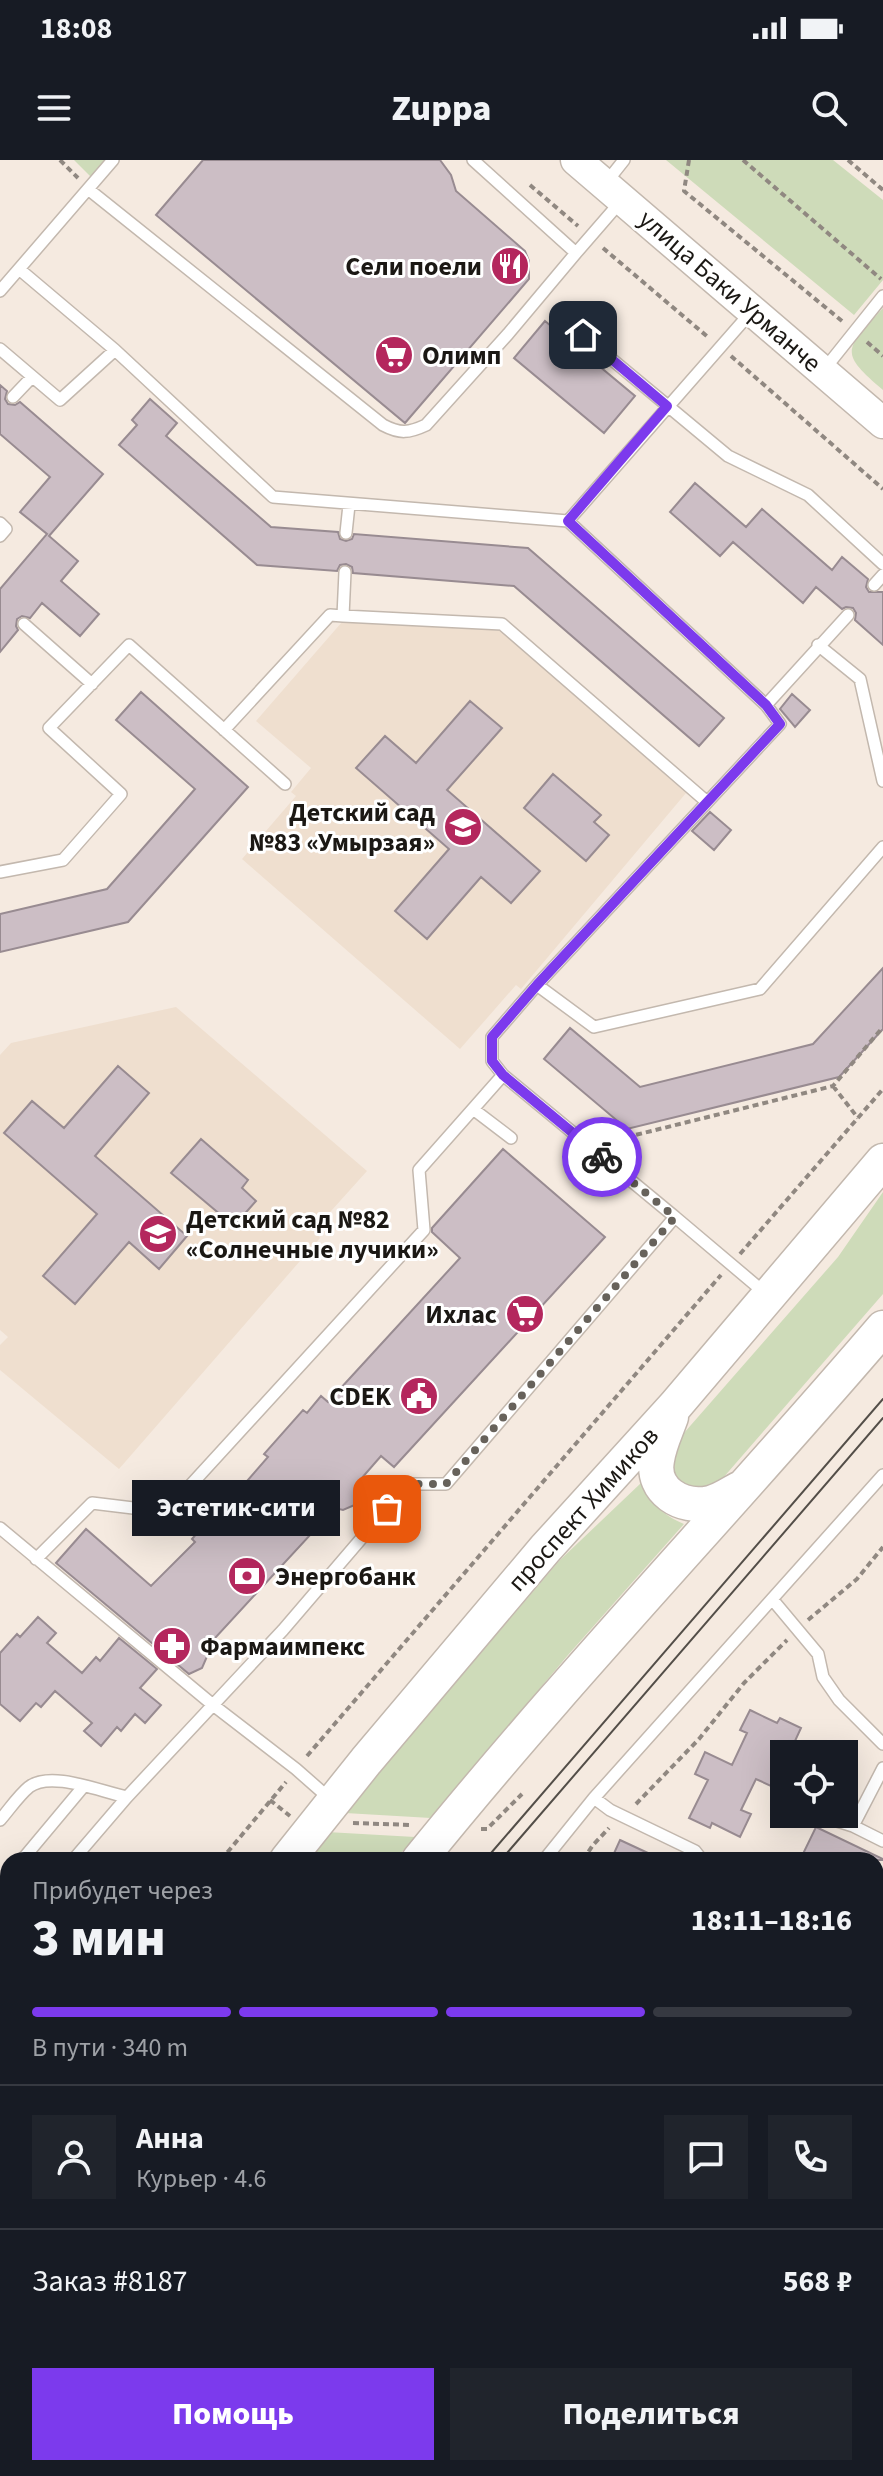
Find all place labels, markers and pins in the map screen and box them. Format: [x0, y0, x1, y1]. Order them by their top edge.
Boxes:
restaurant icon: Сели поели [489, 245, 531, 287]
place label: Сели поели [345, 248, 482, 285]
pin [549, 301, 617, 369]
supermarket icon: Олимп [373, 334, 415, 376]
place label: Олимп [422, 337, 502, 374]
place label: Детский сад №83 «Умырзая» [249, 794, 435, 861]
school or university icon: Детский сад №83 «Умырзая» [442, 806, 484, 848]
place label: Детский сад №82 «Солнечные лучики» [186, 1201, 439, 1268]
school or university icon: Детский сад №82 «Солнечные лучики» [137, 1213, 179, 1255]
supermarket icon: Ихлас [504, 1293, 546, 1335]
place label: Ихлас [425, 1296, 497, 1333]
public building icon: CDEK [398, 1375, 440, 1417]
place label: CDEK [329, 1378, 392, 1415]
pin [353, 1475, 421, 1543]
callout: Эстетик-сити [131, 1481, 339, 1537]
bank icon: Энергобанк [226, 1555, 268, 1597]
place label: Энергобанк [275, 1558, 417, 1595]
pharmacy icon: Фармаимпекс [151, 1625, 193, 1667]
place label: Фармаимпекс [200, 1628, 365, 1665]

